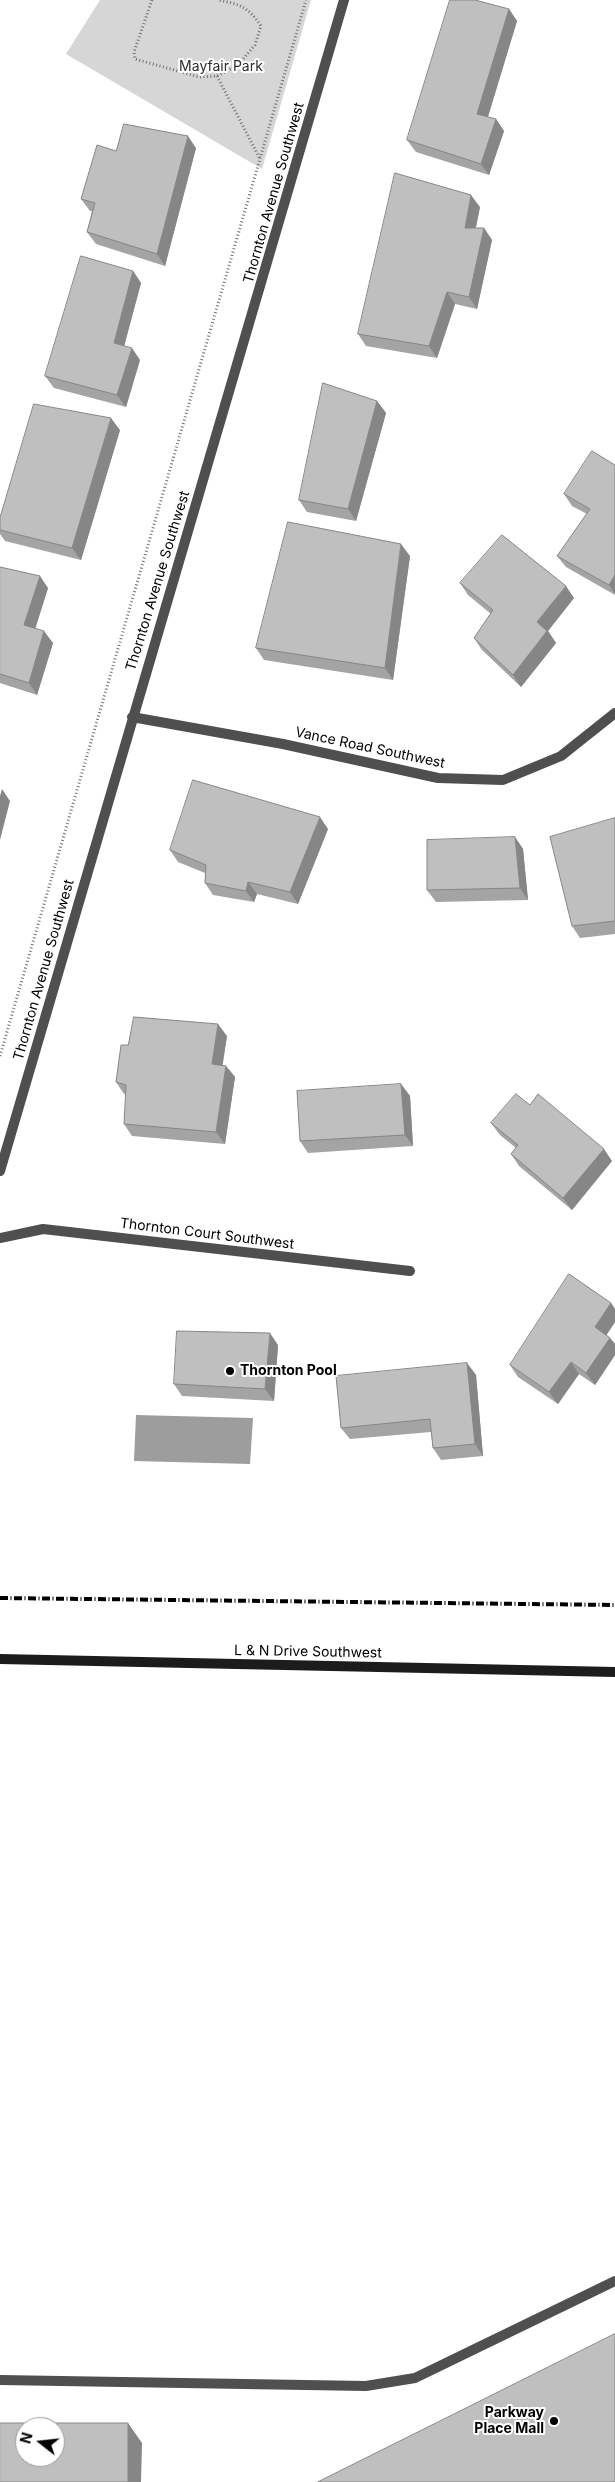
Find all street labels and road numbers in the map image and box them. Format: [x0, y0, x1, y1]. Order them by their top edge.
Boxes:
street label: Thornton Avenue Southwest [240, 101, 308, 285]
street label: Thornton Avenue Southwest [123, 489, 193, 673]
street label: Vance Road Southwest [294, 724, 446, 772]
street label: Thornton Avenue Southwest [10, 878, 78, 1062]
street label: Thornton Court Southwest [119, 1215, 295, 1253]
street label: L & N Drive Southwest [234, 1642, 382, 1662]

